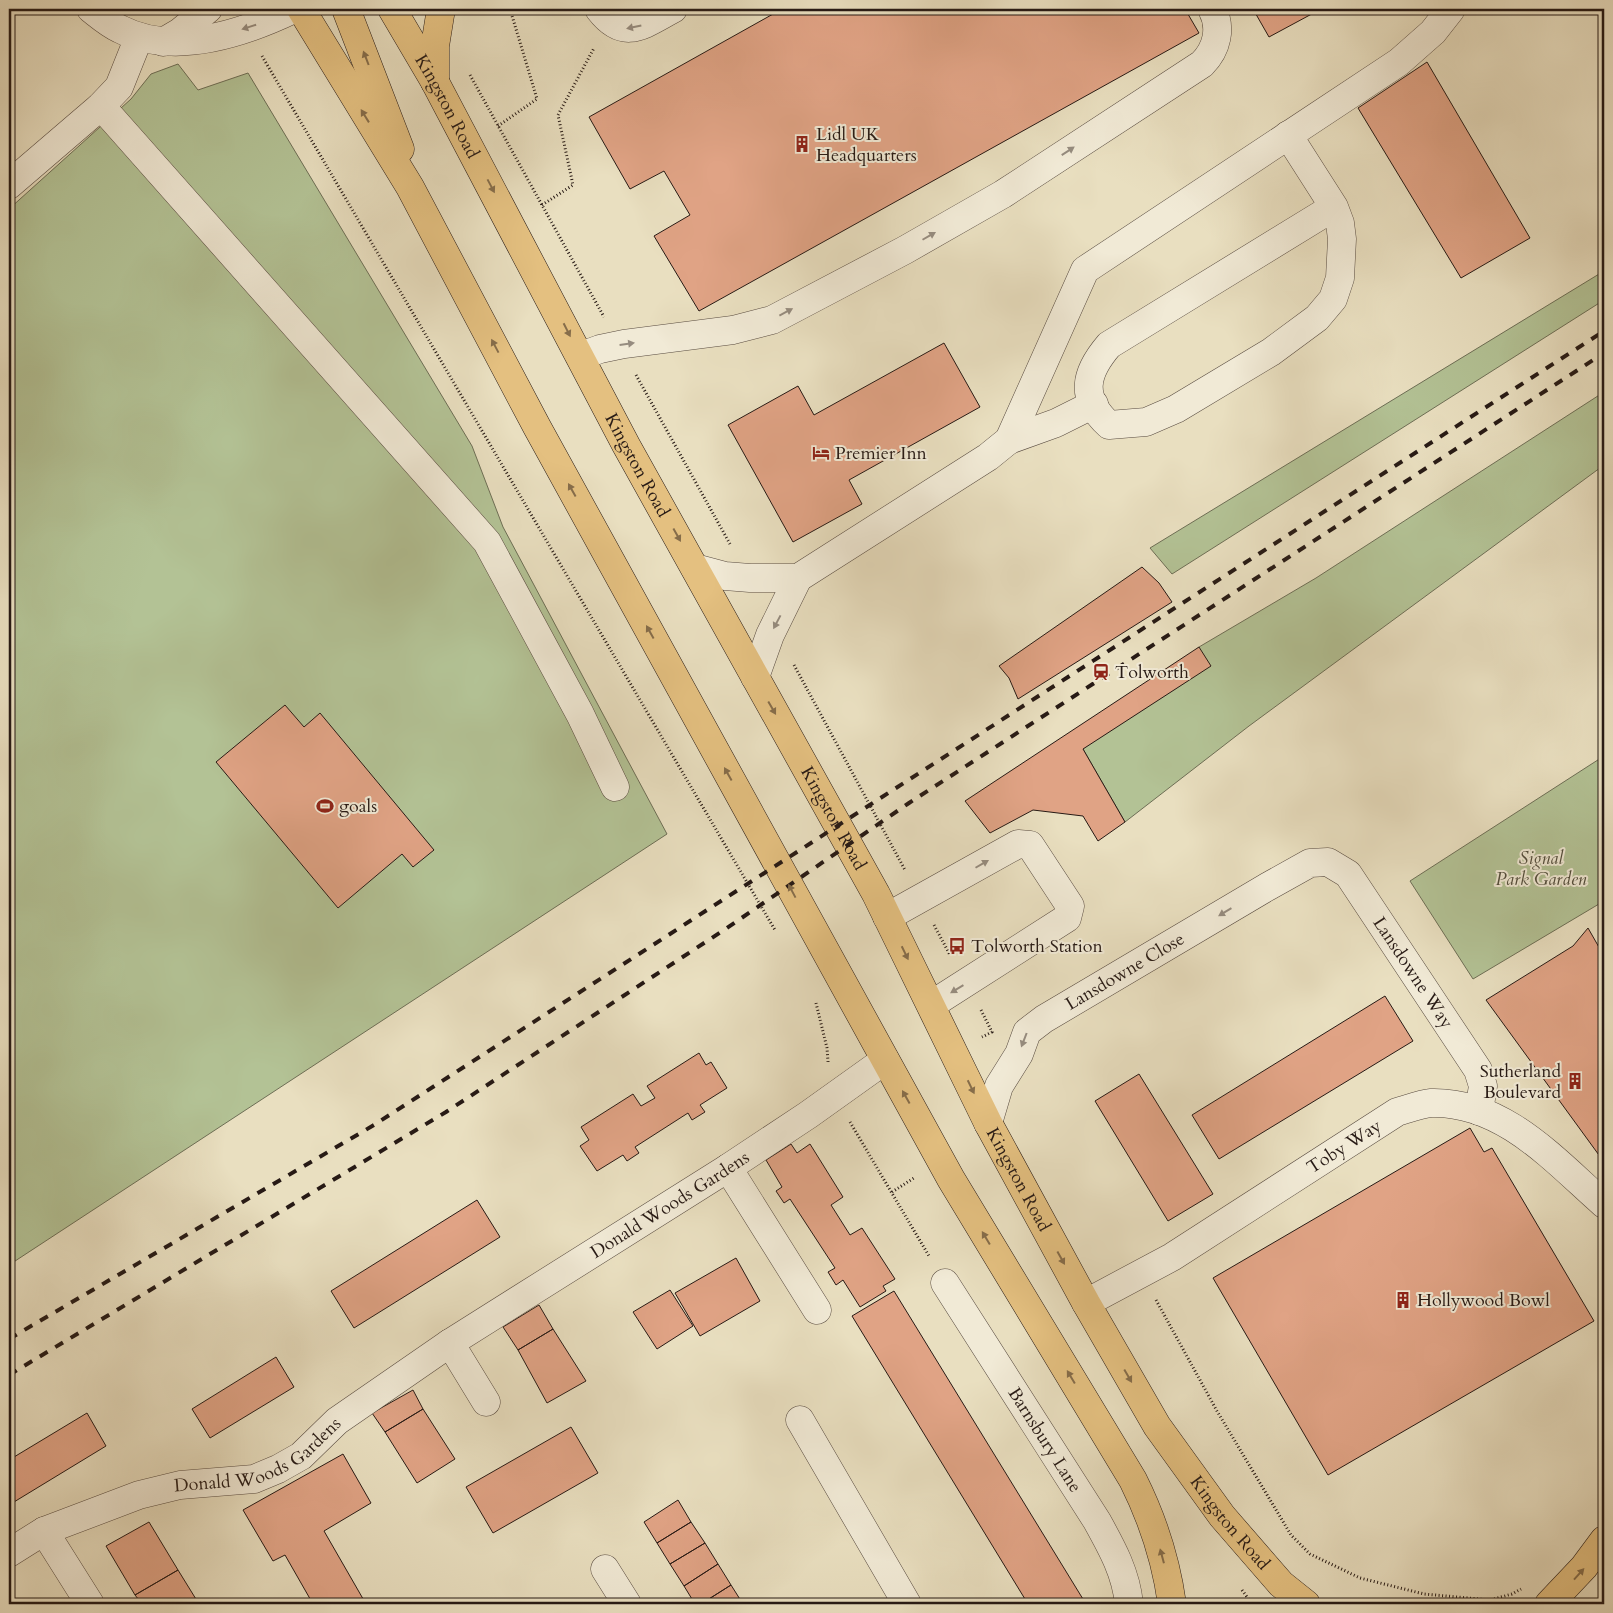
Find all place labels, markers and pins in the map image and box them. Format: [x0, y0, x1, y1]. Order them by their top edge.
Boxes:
place label: Lidl UK Headquarters [816, 122, 917, 168]
building icon: Lidl UK Headquarters [792, 134, 812, 154]
place label: Premier Inn [835, 441, 928, 466]
hotel icon: Premier Inn [811, 443, 831, 463]
place label: Tolworth [1115, 660, 1189, 685]
station icon: Tolworth [1091, 662, 1111, 682]
place label: goals [339, 794, 377, 819]
sports icon: goals [315, 796, 335, 816]
place label: Tolworth Station [971, 934, 1104, 959]
bus stop icon: Tolworth Station [947, 936, 967, 956]
place label: Sutherland Boulevard [1480, 1059, 1561, 1105]
building icon: Sutherland Boulevard [1565, 1071, 1585, 1091]
place label: Hollywood Bowl [1417, 1288, 1550, 1313]
building icon: Hollywood Bowl [1393, 1290, 1413, 1310]

